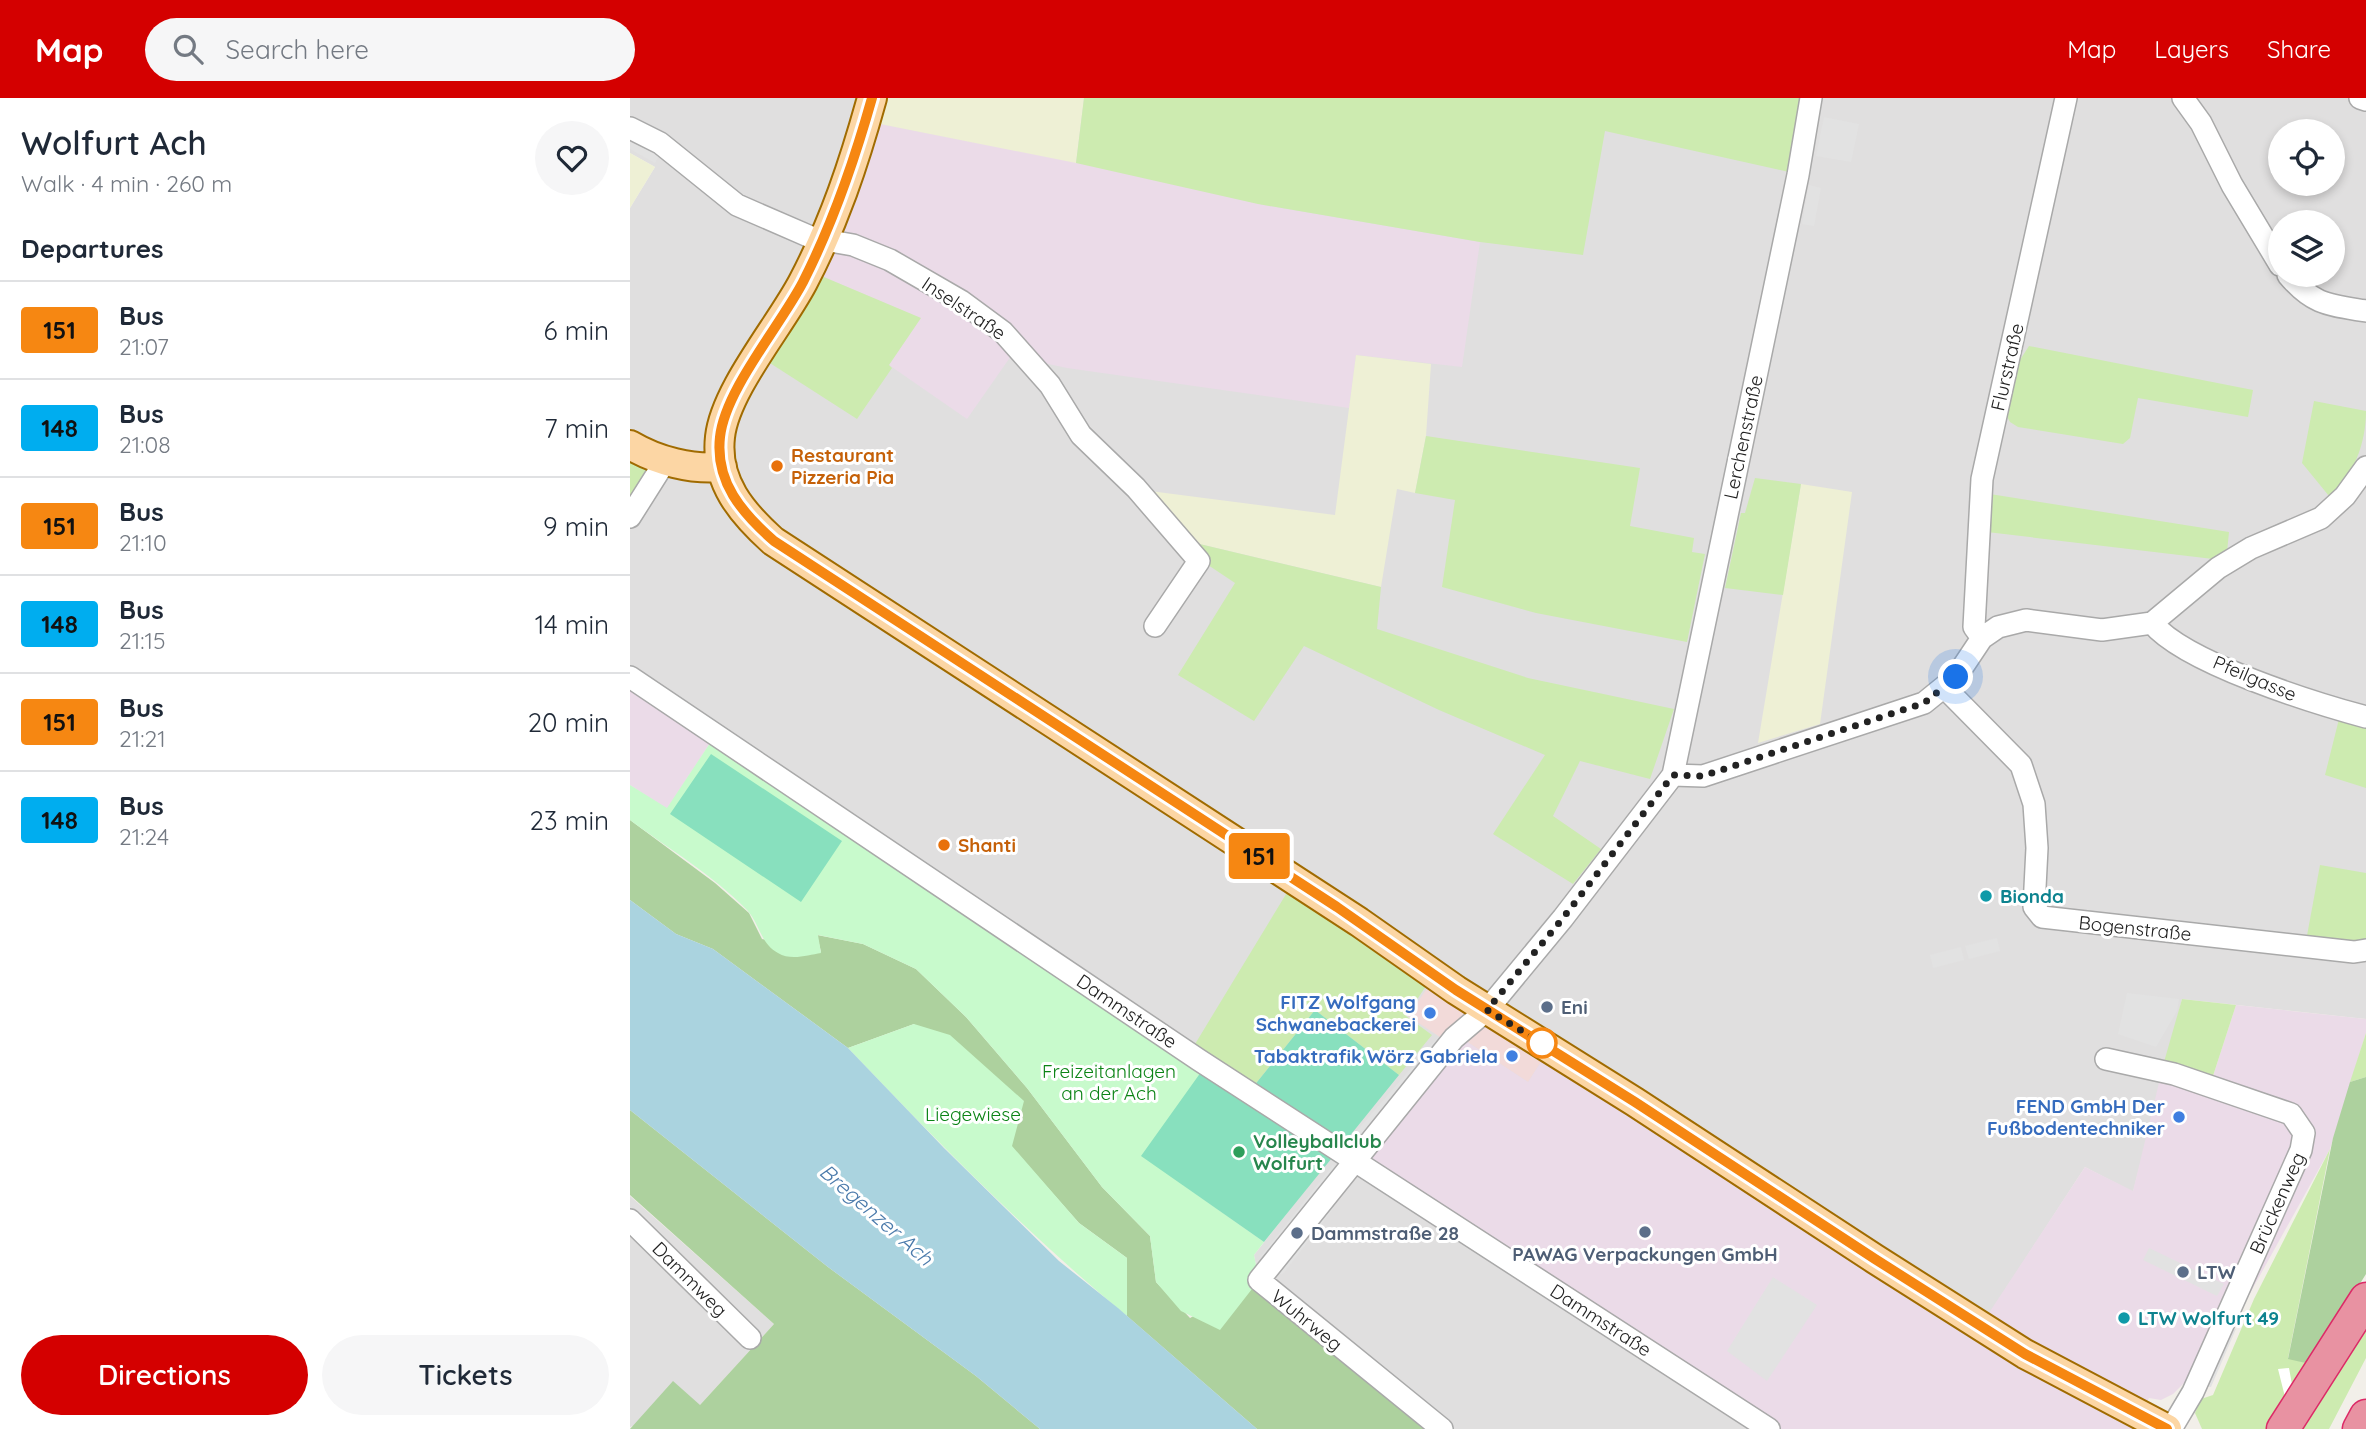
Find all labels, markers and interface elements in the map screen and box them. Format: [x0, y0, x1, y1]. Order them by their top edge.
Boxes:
search box [145, 18, 635, 81]
text: Map [35, 29, 103, 70]
icon: search [169, 30, 207, 68]
text: Search here [225, 33, 369, 66]
text: Map [2067, 34, 2116, 64]
text: Layers [2154, 34, 2229, 64]
text: Share [2267, 34, 2331, 64]
map controls [2268, 119, 2345, 287]
button: locate [2268, 119, 2345, 196]
button: heart [535, 121, 609, 195]
text: Wolfurt Ach [21, 122, 207, 163]
text: Walk · 4 min · 260 m [21, 169, 232, 198]
button: layers [2268, 210, 2345, 287]
text: Departures [21, 232, 164, 265]
street label: Inselstraße [918, 271, 1010, 345]
text: Bus [119, 299, 164, 332]
text: 6 min [544, 314, 609, 347]
text: 151 [43, 315, 76, 345]
street label: Flurstraße [1985, 321, 2029, 413]
text: 21:07 [119, 332, 169, 361]
street label: Lerchenstraße [1718, 373, 1768, 501]
text: Bus [119, 397, 164, 430]
text: 7 min [544, 412, 609, 445]
text: 148 [41, 413, 78, 443]
text: 21:08 [119, 430, 171, 459]
place label: Restaurant Pizzeria Pia [791, 443, 894, 489]
marker: Restaurant Pizzeria Pia [769, 458, 785, 474]
text: Bus [119, 495, 164, 528]
text: 9 min [543, 510, 609, 543]
text: 151 [43, 511, 76, 541]
text: 21:10 [119, 528, 167, 557]
text: Bus [119, 593, 164, 626]
text: 14 min [535, 608, 609, 641]
text: 148 [41, 609, 78, 639]
text: 21:15 [119, 626, 166, 655]
street label: Pfeilgasse [2210, 650, 2300, 706]
your location [1938, 659, 1973, 694]
text: Bus [119, 691, 164, 724]
text: 20 min [528, 706, 609, 739]
text: 151 [43, 707, 76, 737]
text: 21:21 [119, 724, 166, 753]
text: Bus [119, 789, 164, 822]
text: 23 min [530, 804, 609, 837]
text: 148 [41, 805, 78, 835]
text: 21:24 [119, 822, 169, 851]
place label: Shanti [958, 833, 1016, 857]
line badge: 151 [1219, 833, 1299, 879]
marker: Shanti [936, 837, 952, 853]
text: 151 [1243, 841, 1275, 871]
place label: Bionda [2000, 884, 2064, 908]
marker: Bionda [1978, 888, 1994, 904]
street label: Bogenstraße [2077, 910, 2193, 946]
street label: Dammstraße [1072, 969, 1182, 1053]
place label: FITZ Wolfgang Schwanebackerei [1256, 990, 1416, 1036]
place label: Eni [1561, 995, 1588, 1019]
marker: Eni [1539, 999, 1555, 1015]
marker: FITZ Wolfgang Schwanebackerei [1422, 1005, 1438, 1021]
unlabelled marker [1527, 1028, 1557, 1058]
place label: Tabaktrafik Wörz Gabriela [1254, 1044, 1498, 1068]
marker: Tabaktrafik Wörz Gabriela [1504, 1048, 1520, 1064]
park label: Freizeitanlagen an der Ach [1042, 1059, 1176, 1105]
place label: FEND GmbH Der Fußbodentechniker [1987, 1094, 2165, 1140]
park label: Liegewiese [925, 1102, 1021, 1126]
marker: FEND GmbH Der Fußbodentechniker [2171, 1109, 2187, 1125]
place label: Volleyballclub Wolfurt [1253, 1129, 1382, 1175]
marker: Volleyballclub Wolfurt [1231, 1144, 1247, 1160]
street label: Brückenweg [2244, 1149, 2310, 1257]
water label: Bregenzer Ach [815, 1158, 939, 1271]
place label: Dammstraße 28 [1311, 1221, 1459, 1245]
marker: PAWAG Verpackungen GmbH [1637, 1224, 1653, 1240]
marker: Dammstraße 28 [1289, 1225, 1305, 1241]
street label: Dammweg [647, 1236, 733, 1322]
place label: PAWAG Verpackungen GmbH [1512, 1242, 1778, 1266]
place label: LTW [2197, 1260, 2236, 1284]
marker: LTW [2175, 1264, 2191, 1280]
street label: Dammstraße [1546, 1278, 1656, 1362]
street label: Wuhrweg [1266, 1284, 1348, 1356]
place label: LTW Wolfurt 49 [2138, 1306, 2279, 1330]
marker: LTW Wolfurt 49 [2116, 1310, 2132, 1326]
button: Directions [21, 1335, 308, 1415]
button: Tickets [322, 1335, 609, 1415]

